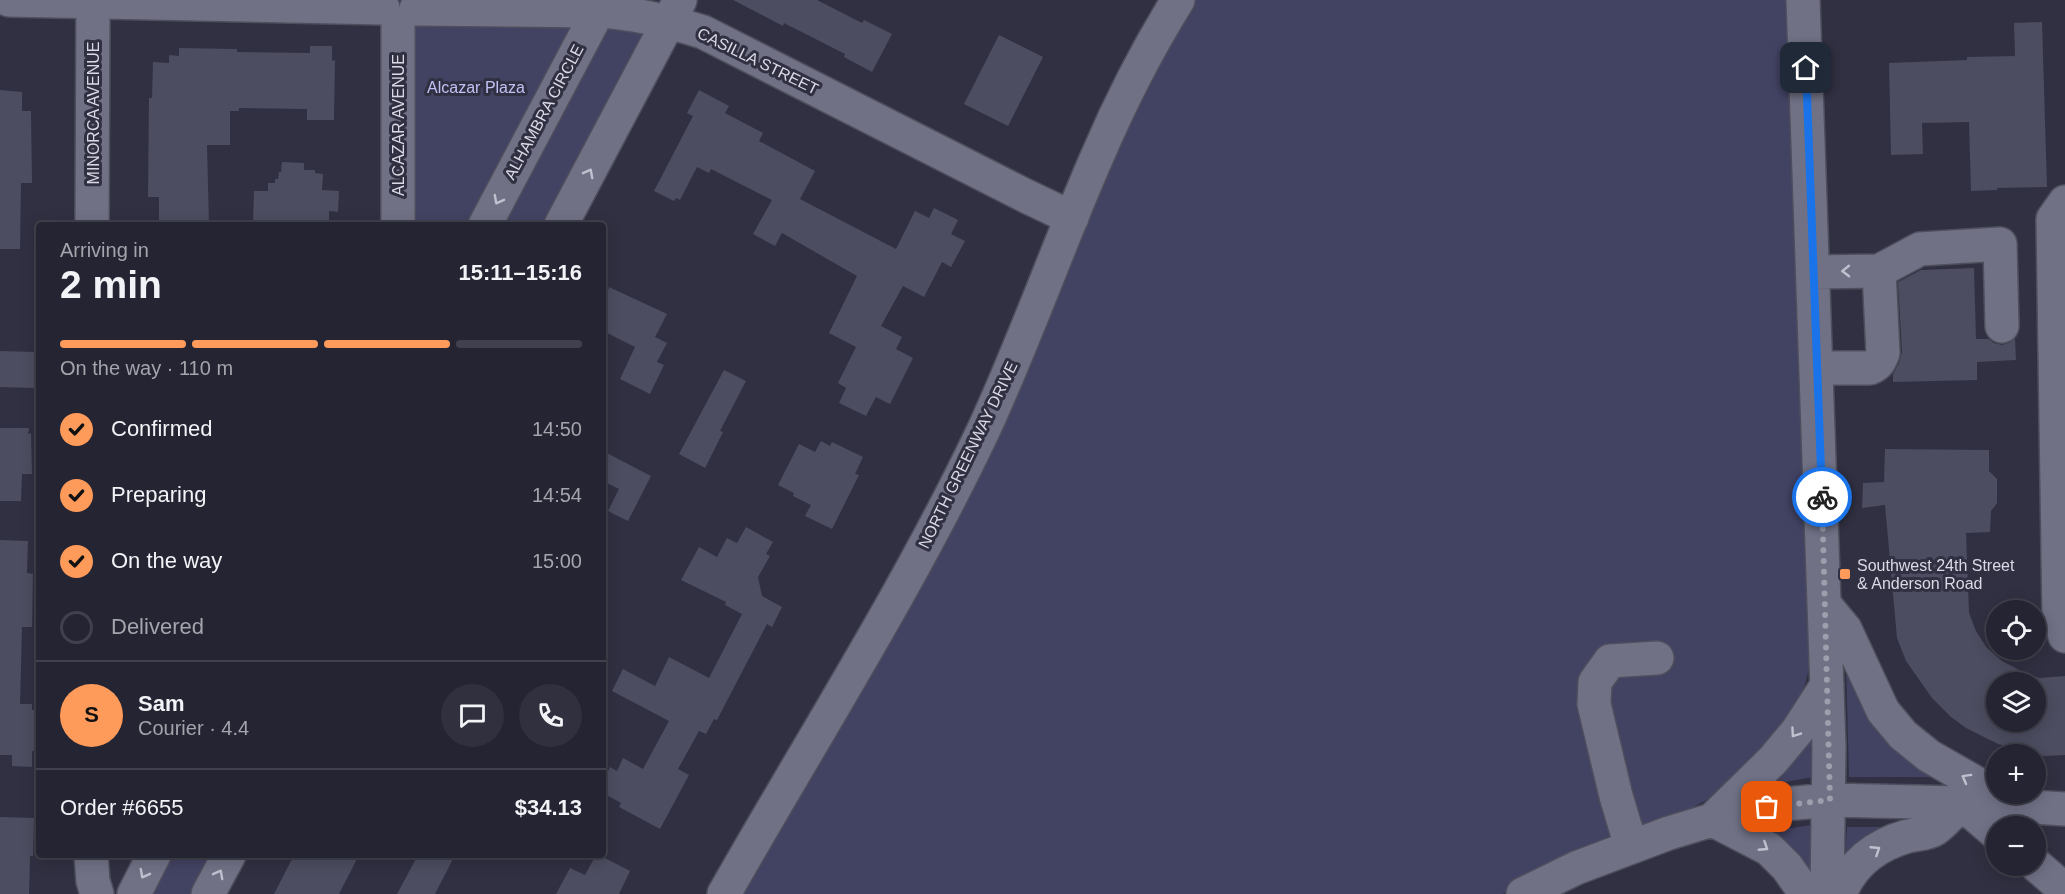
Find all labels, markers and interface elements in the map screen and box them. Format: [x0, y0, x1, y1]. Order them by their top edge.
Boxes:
street label: CASILLA STREET [695, 24, 821, 98]
street label: MINORCA AVENUE [85, 42, 102, 184]
street label: ALHAMBRA CIRCLE [501, 42, 587, 182]
pin [1780, 42, 1831, 93]
icon: home [1789, 51, 1822, 84]
street label: ALCAZAR AVENUE [390, 54, 407, 196]
park label: Alcazar Plaza [427, 79, 525, 96]
one-way arrow [582, 169, 593, 180]
one-way arrow [494, 194, 505, 204]
text: Arriving in [60, 239, 149, 261]
text: 15:11–15:16 [458, 260, 582, 285]
text: 2 min [60, 263, 162, 306]
one-way arrow [1842, 265, 1851, 277]
text: On the way · 110 m [60, 357, 233, 379]
street label: NORTH GREENWAY DRIVE [915, 359, 1021, 551]
icon: check [60, 413, 93, 446]
text: Confirmed [111, 416, 212, 441]
text: 14:50 [532, 418, 582, 440]
courier [1792, 467, 1852, 527]
icon: check [60, 479, 93, 512]
icon: bike [1806, 481, 1839, 514]
text: Preparing [111, 482, 206, 507]
text: 14:54 [532, 484, 582, 506]
icon: check [60, 545, 93, 578]
text: On the way [111, 548, 222, 573]
text: 15:00 [532, 550, 582, 572]
place label: Southwest 24th Street & Anderson Road [1857, 557, 2015, 592]
marker: Southwest 24th Street & Anderson Road [1838, 567, 1852, 581]
map controls [1986, 600, 2046, 876]
button: locate [1986, 600, 2046, 660]
text: Delivered [111, 614, 204, 639]
button: layers [1986, 672, 2046, 732]
button: chat [441, 684, 504, 747]
button: phone [519, 684, 582, 747]
text: Sam [138, 691, 184, 716]
text: S [84, 702, 99, 727]
text: Courier · 4.4 [138, 717, 249, 739]
one-way arrow [1791, 727, 1802, 738]
button: + [1986, 744, 2046, 804]
one-way arrow [1962, 774, 1973, 785]
pin [1741, 781, 1792, 832]
icon: bag [1750, 790, 1783, 823]
text: Order #6655 [60, 795, 184, 820]
text: $34.13 [515, 795, 582, 820]
button: − [1986, 816, 2046, 876]
one-way arrow [1758, 840, 1769, 851]
one-way arrow [1869, 846, 1880, 857]
one-way arrow [140, 868, 151, 879]
one-way arrow [211, 870, 223, 881]

